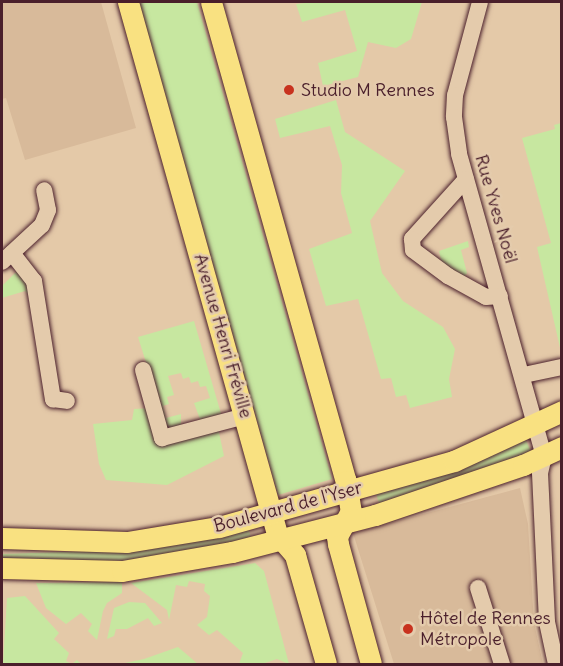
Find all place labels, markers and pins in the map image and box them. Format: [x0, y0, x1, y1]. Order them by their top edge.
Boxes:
place label: Studio M Rennes [301, 79, 435, 101]
marker: Studio M Rennes [282, 83, 296, 97]
place label: Hôtel de Rennes Métropole [420, 608, 551, 650]
marker: Hôtel de Rennes Métropole [401, 622, 415, 636]

